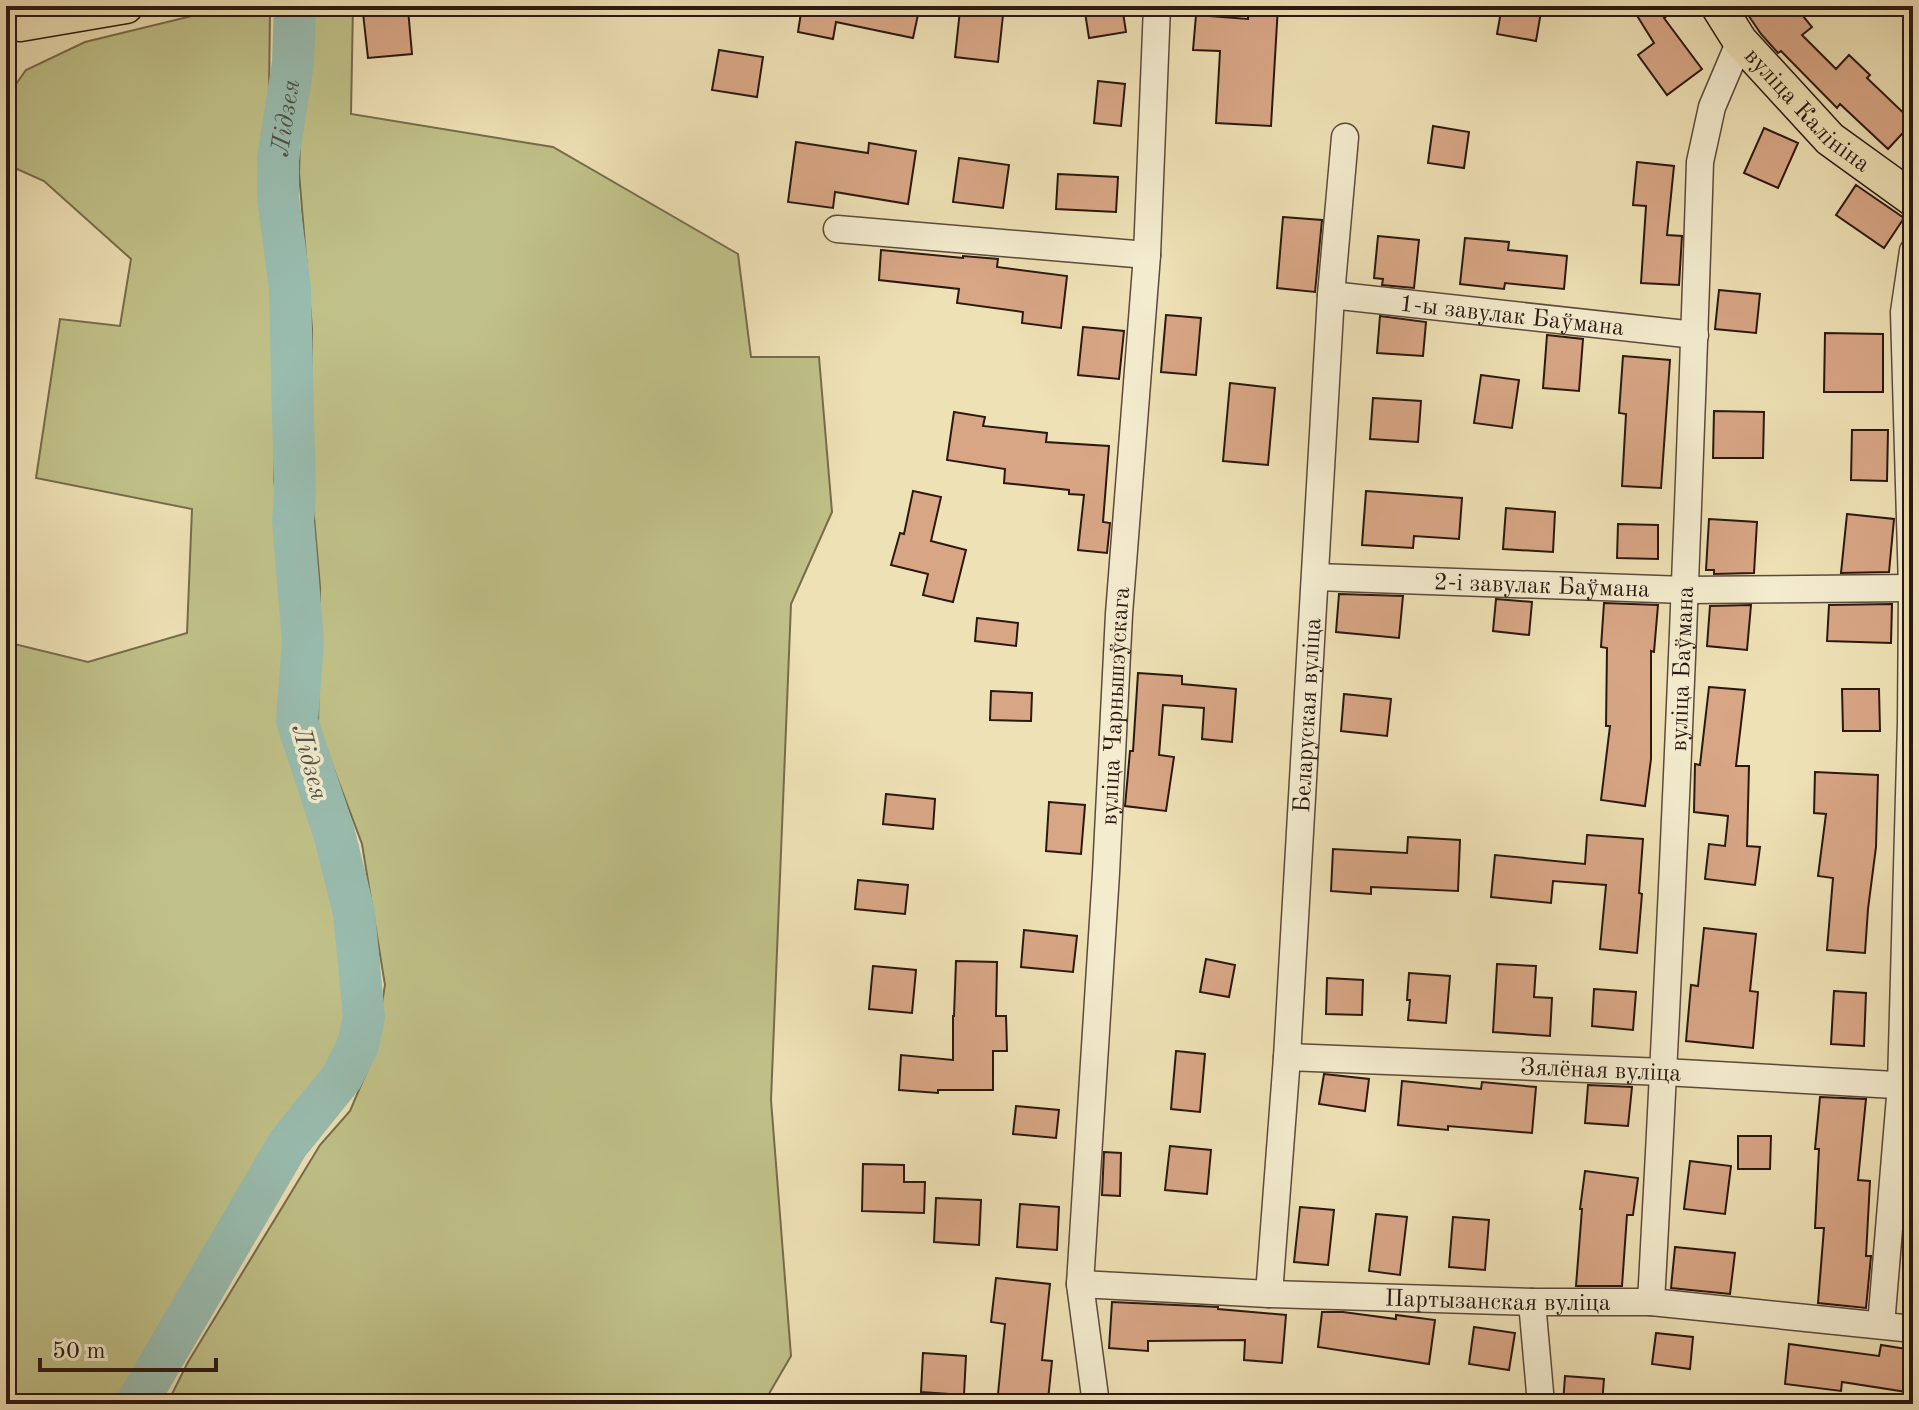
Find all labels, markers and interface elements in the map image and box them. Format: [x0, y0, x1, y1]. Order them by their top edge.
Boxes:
street label: вуліца Калініна [1739, 44, 1874, 178]
water label: Лідзея [268, 78, 305, 158]
street label: 1-ы завулак Баўмана [1398, 293, 1625, 341]
street label: 2-і завулак Баўмана [1433, 571, 1650, 603]
street label: вуліца Баўмана [1668, 585, 1699, 752]
street label: вуліца Чарнышэўскага [1098, 586, 1135, 826]
street label: Беларуская вуліца [1291, 617, 1326, 814]
water label: Лідзея [287, 722, 332, 803]
street label: Зялёная вуліца [1520, 1056, 1682, 1087]
street label: Партызанская вуліца [1384, 1288, 1611, 1316]
scale bar [40, 1322, 216, 1372]
text: 50 m [52, 1340, 106, 1364]

